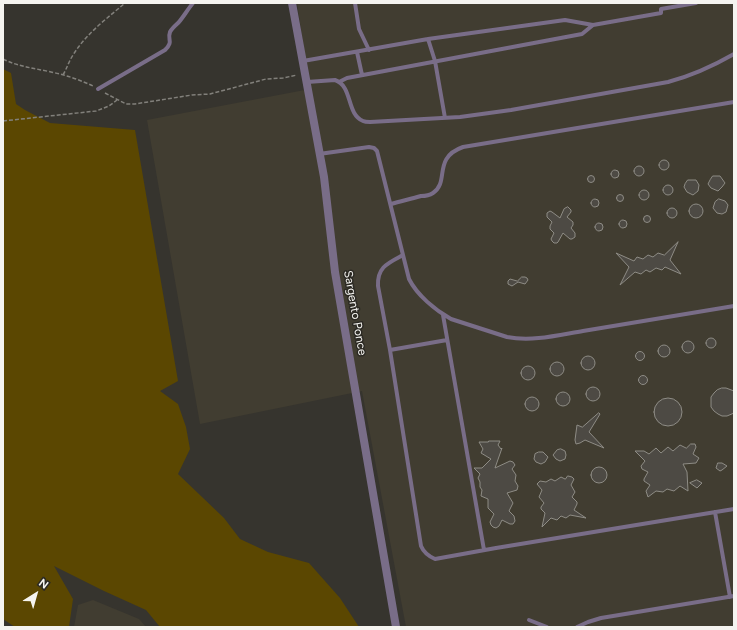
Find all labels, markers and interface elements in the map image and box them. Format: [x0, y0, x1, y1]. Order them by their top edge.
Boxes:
street label: Sargento Ponce [340, 270, 370, 356]
north arrow [16, 574, 56, 614]
text: N [36, 576, 51, 592]

